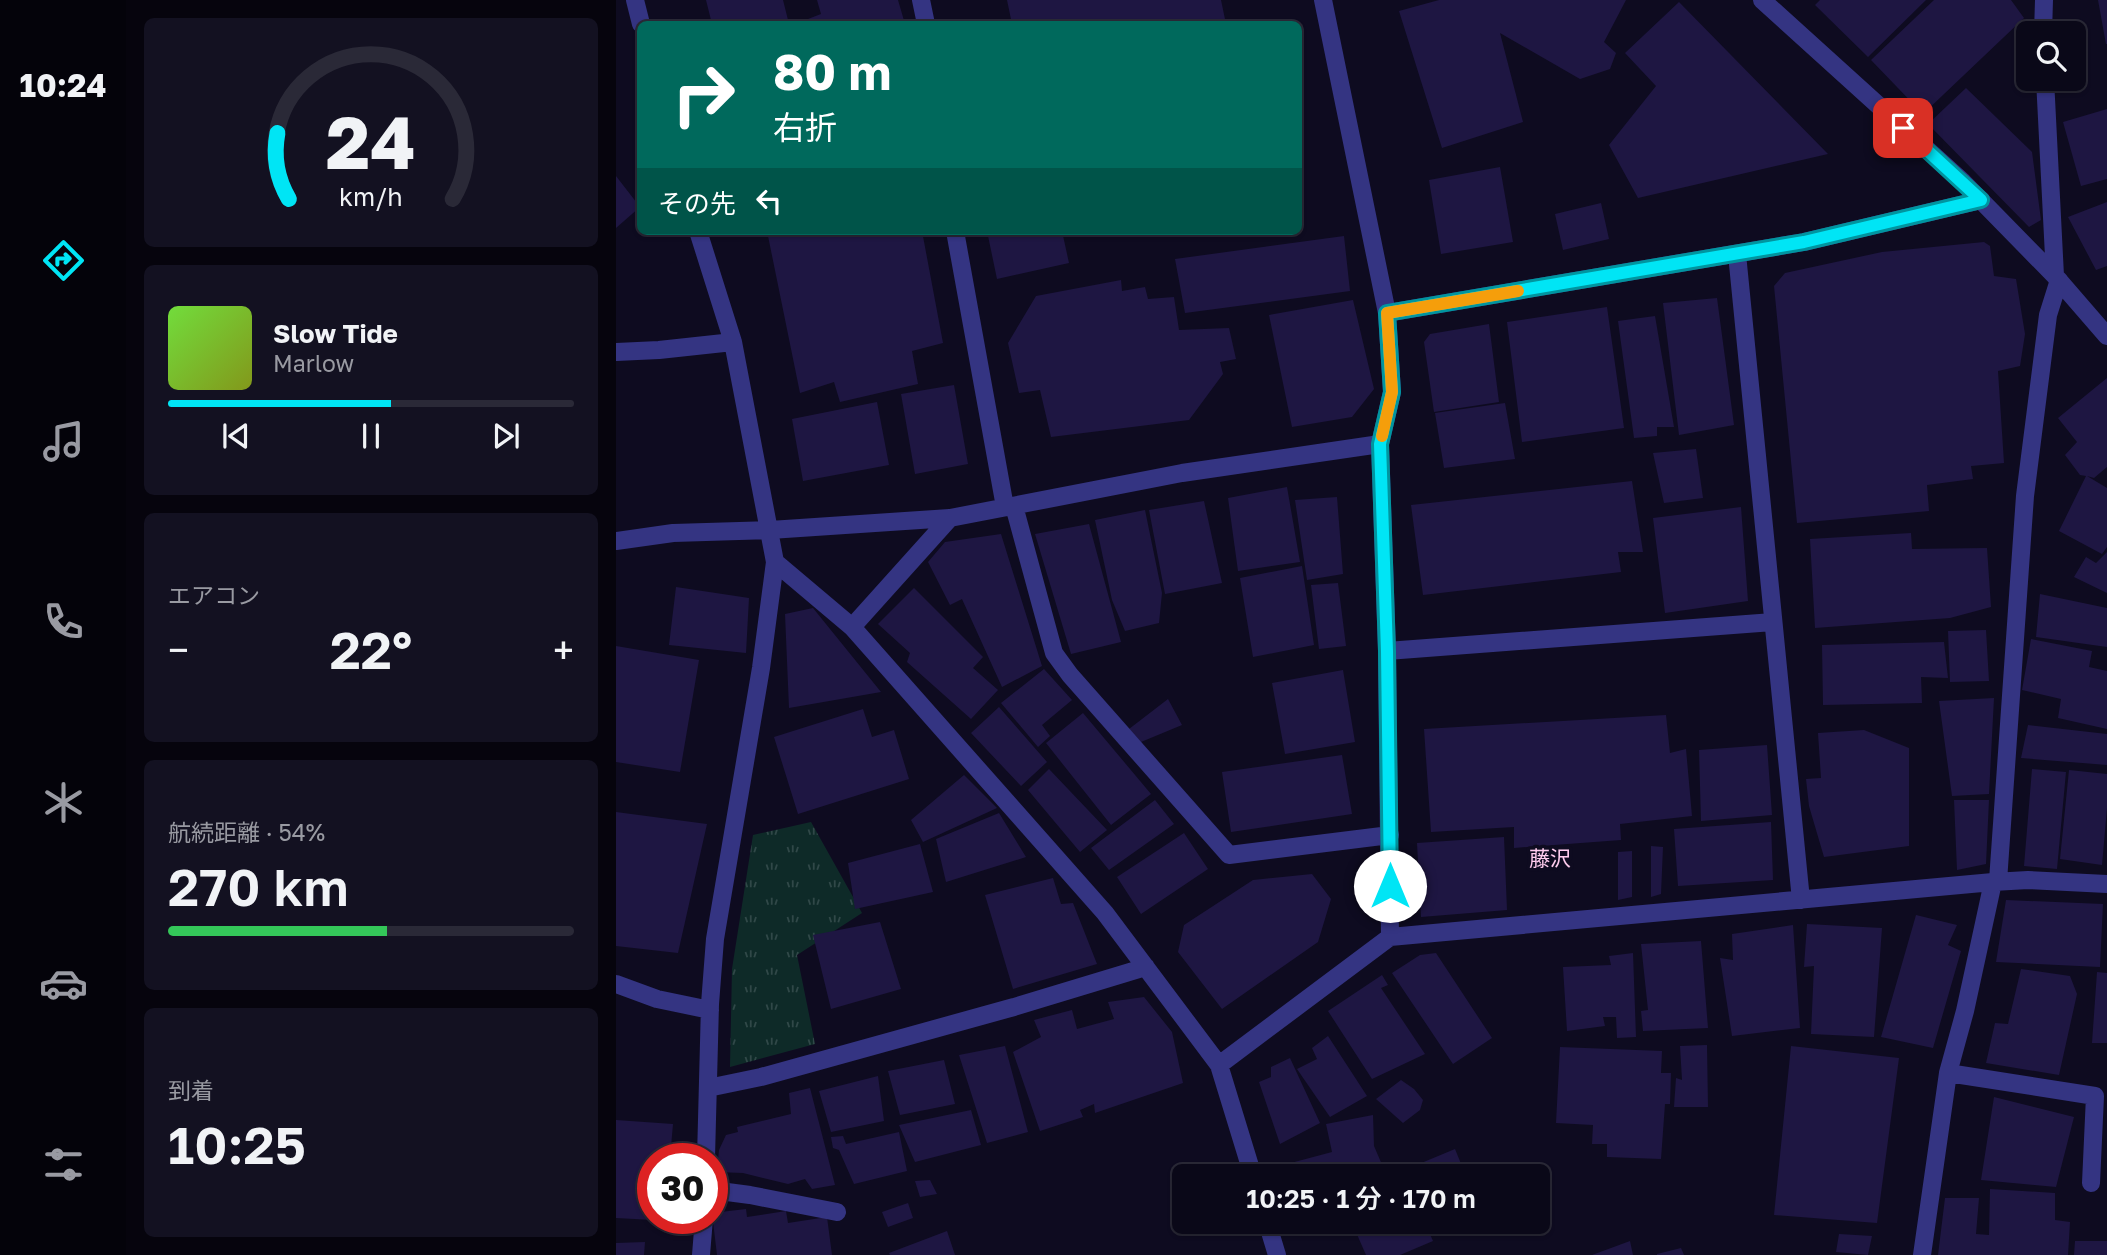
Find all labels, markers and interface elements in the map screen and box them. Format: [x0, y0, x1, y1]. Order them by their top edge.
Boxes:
map controls [2016, 21, 2086, 91]
button: search [2016, 21, 2086, 91]
text: 80 m [773, 42, 891, 101]
icon: right [658, 49, 749, 140]
text: 10:24 [19, 66, 107, 104]
text: 24 [326, 98, 416, 185]
pin [1873, 98, 1933, 158]
text: 右折 [773, 108, 837, 146]
icon: arrive [1884, 109, 1922, 147]
text: km/h [339, 181, 403, 212]
icon: left [750, 182, 788, 220]
text: その先 [658, 188, 736, 219]
icon: directions [39, 236, 88, 285]
text: Slow Tide [273, 318, 398, 349]
text: Marlow [273, 349, 354, 377]
icon: music [39, 417, 88, 466]
icon: previous [217, 417, 255, 455]
icon: pause [352, 417, 390, 455]
icon: next [487, 417, 525, 455]
text: エアコン [168, 581, 260, 609]
icon: phone [39, 597, 88, 646]
text: 22° [330, 618, 412, 680]
text: − [168, 627, 189, 672]
text: + [553, 627, 574, 672]
icon: climate [39, 778, 88, 827]
text: 航続距離 · 54% [168, 818, 325, 846]
district label: 藤沢 [1529, 845, 1571, 871]
position arrow [1353, 849, 1427, 923]
text: 270 km [168, 855, 349, 917]
icon: car [39, 959, 88, 1008]
text: 到着 [168, 1076, 214, 1104]
text: 10:25 [168, 1113, 306, 1175]
icon: filters [39, 1140, 88, 1189]
speed limit sign: 30 [637, 1143, 728, 1234]
text: 10:25 · 1 分 · 170 m [1246, 1183, 1476, 1214]

